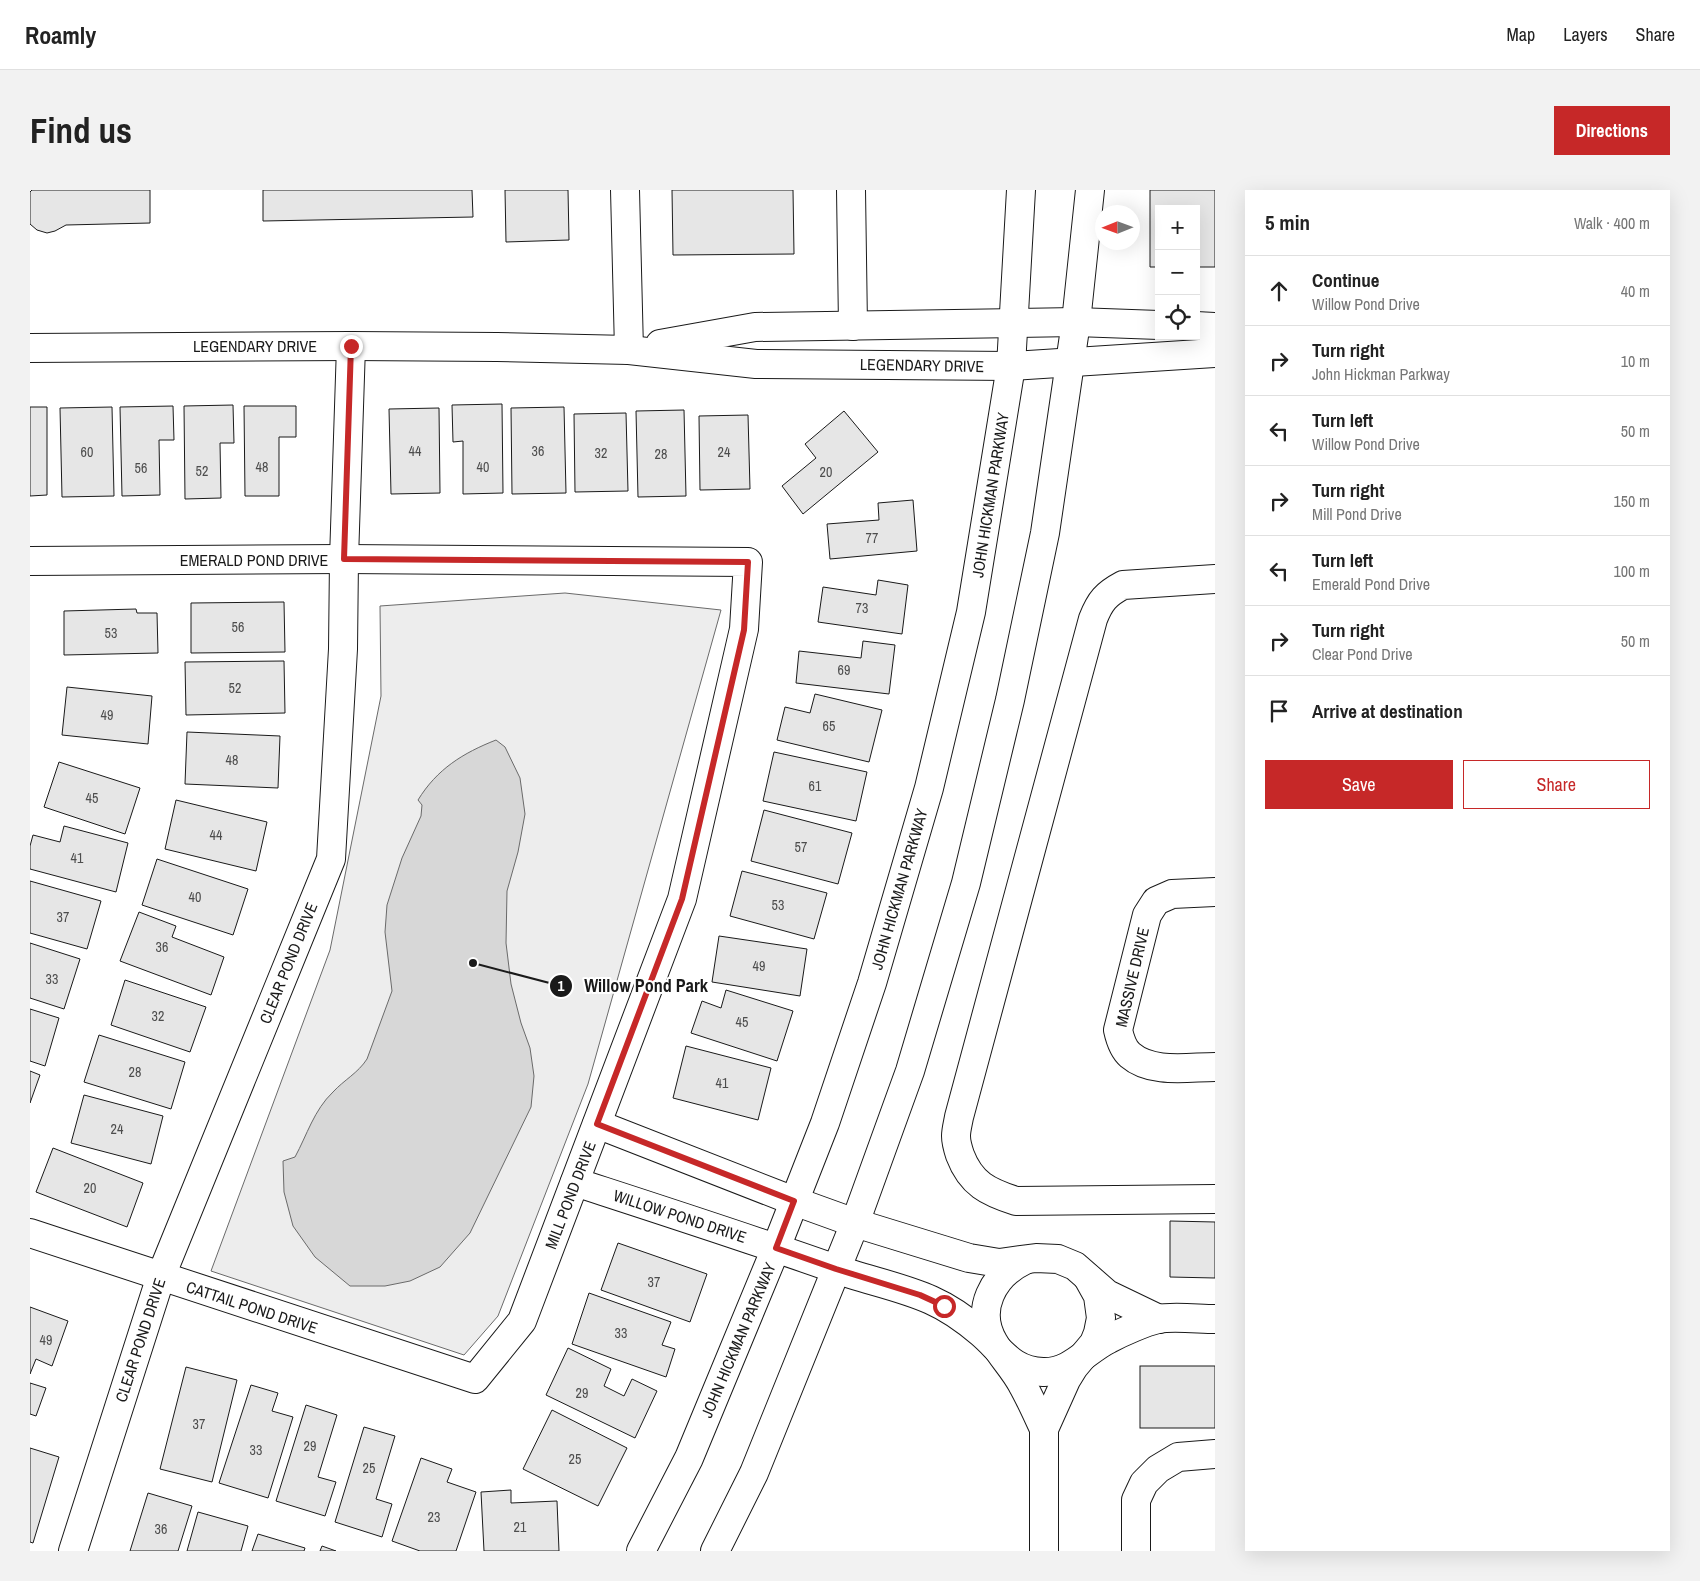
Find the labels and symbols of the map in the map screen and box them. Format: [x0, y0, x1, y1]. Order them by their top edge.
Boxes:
north arrow [1095, 205, 1140, 250]
street label: LEGENDARY DRIVE [193, 335, 317, 357]
route end [340, 335, 363, 358]
street label: LEGENDARY DRIVE [860, 353, 984, 377]
street label: JOHN HICKMAN PARKWAY [966, 411, 1014, 579]
house number: 44 [409, 442, 422, 460]
house number: 36 [532, 442, 544, 460]
house number: 60 [81, 443, 93, 461]
house number: 24 [718, 443, 731, 461]
house number: 32 [595, 444, 607, 462]
house number: 28 [655, 445, 667, 463]
house number: 48 [256, 458, 268, 476]
house number: 40 [477, 458, 489, 476]
house number: 56 [135, 459, 147, 477]
house number: 52 [196, 462, 208, 480]
house number: 20 [820, 463, 832, 481]
house number: 77 [866, 529, 878, 547]
street label: EMERALD POND DRIVE [180, 549, 328, 571]
house number: 73 [856, 599, 868, 617]
house number: 56 [232, 618, 244, 636]
house number: 53 [105, 624, 117, 642]
house number: 69 [838, 661, 850, 679]
house number: 52 [229, 679, 241, 697]
house number: 49 [101, 706, 113, 724]
house number: 65 [823, 717, 835, 735]
house number: 48 [226, 751, 238, 769]
house number: 61 [809, 777, 822, 795]
house number: 45 [86, 789, 98, 807]
street label: JOHN HICKMAN PARKWAY [865, 806, 933, 972]
house number: 44 [210, 826, 223, 844]
house number: 57 [795, 838, 807, 856]
house number: 41 [71, 849, 84, 867]
house number: 40 [189, 888, 201, 906]
house number: 53 [772, 896, 784, 914]
street label: CLEAR POND DRIVE [254, 899, 322, 1027]
house number: 37 [57, 908, 69, 926]
street label: MASSIVE DRIVE [1110, 925, 1154, 1029]
house number: 36 [156, 938, 168, 956]
house number: 49 [753, 957, 765, 975]
callout: Willow Pond Park [549, 969, 718, 1002]
house number: 33 [46, 970, 58, 988]
text: Willow Pond Park [584, 973, 709, 998]
text: 1 [558, 975, 565, 996]
house number: 32 [152, 1007, 164, 1025]
house number: 45 [736, 1013, 748, 1031]
house number: 28 [129, 1063, 141, 1081]
house number: 41 [716, 1074, 729, 1092]
house number: 24 [111, 1120, 124, 1138]
street label: MILL POND DRIVE [539, 1138, 601, 1252]
house number: 20 [84, 1179, 96, 1197]
street label: WILLOW POND DRIVE [611, 1184, 749, 1248]
street label: JOHN HICKMAN PARKWAY [695, 1259, 781, 1421]
house number: 37 [648, 1273, 660, 1291]
street label: CLEAR POND DRIVE [110, 1275, 170, 1405]
street label: CATTAIL POND DRIVE [184, 1275, 320, 1339]
route start [933, 1295, 956, 1318]
house number: 33 [615, 1324, 627, 1342]
house number: 49 [40, 1331, 52, 1349]
house number: 29 [576, 1384, 588, 1402]
house number: 37 [193, 1415, 205, 1433]
house number: 29 [304, 1437, 316, 1455]
house number: 33 [250, 1441, 262, 1459]
house number: 25 [569, 1450, 581, 1468]
house number: 25 [363, 1459, 375, 1477]
house number: 23 [428, 1508, 440, 1526]
house number: 21 [514, 1518, 527, 1536]
house number: 36 [155, 1520, 167, 1538]

